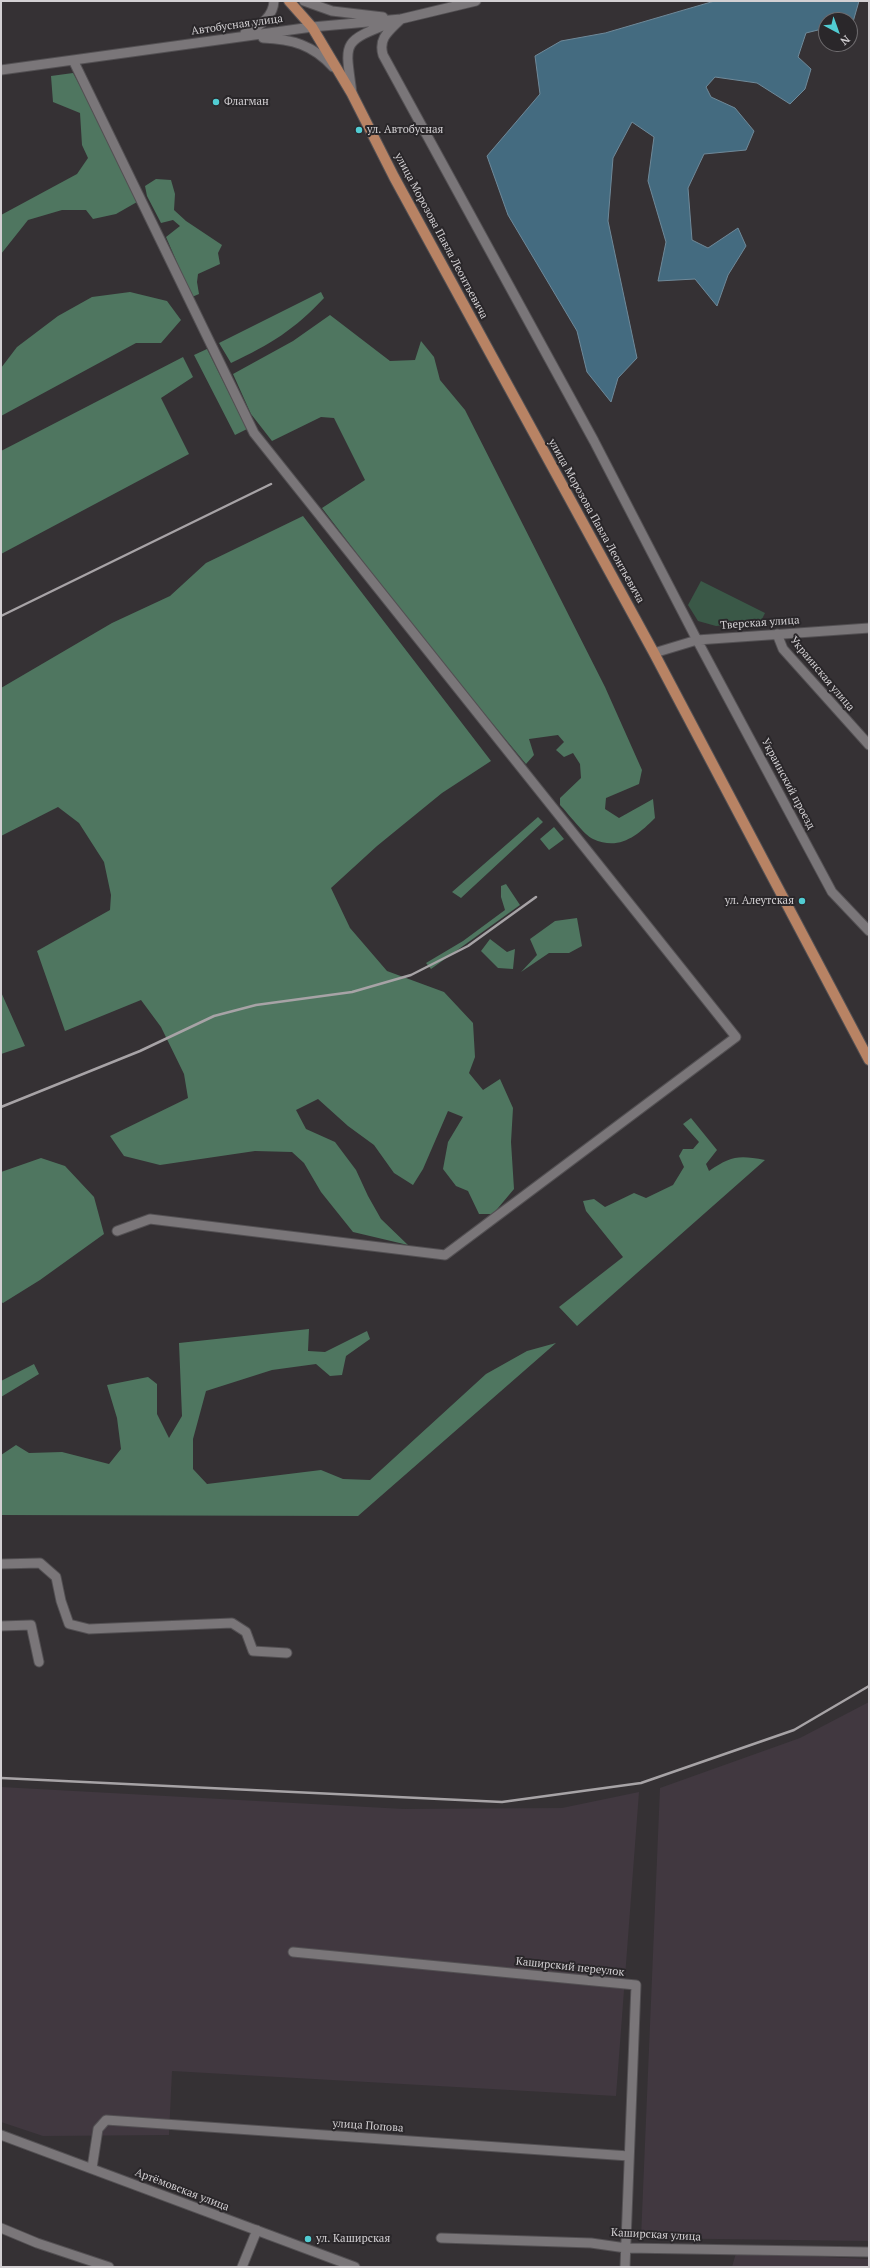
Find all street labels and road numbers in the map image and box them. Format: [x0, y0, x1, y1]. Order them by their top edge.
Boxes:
street label: Автобусная улица [190, 12, 284, 38]
street label: улица Морозова Павла Леонтьевича [392, 151, 490, 321]
street label: улица Морозова Павла Леонтьевича [545, 436, 647, 606]
street label: Тверская улица [720, 614, 800, 632]
street label: Украинская улица [787, 634, 857, 714]
street label: Украинский проезд [758, 736, 818, 832]
street label: Каширский переулок [515, 1955, 625, 1979]
street label: улица Попова [332, 2117, 404, 2135]
street label: Артёмовская улица [133, 2166, 231, 2214]
street label: Каширская улица [611, 2226, 701, 2244]

